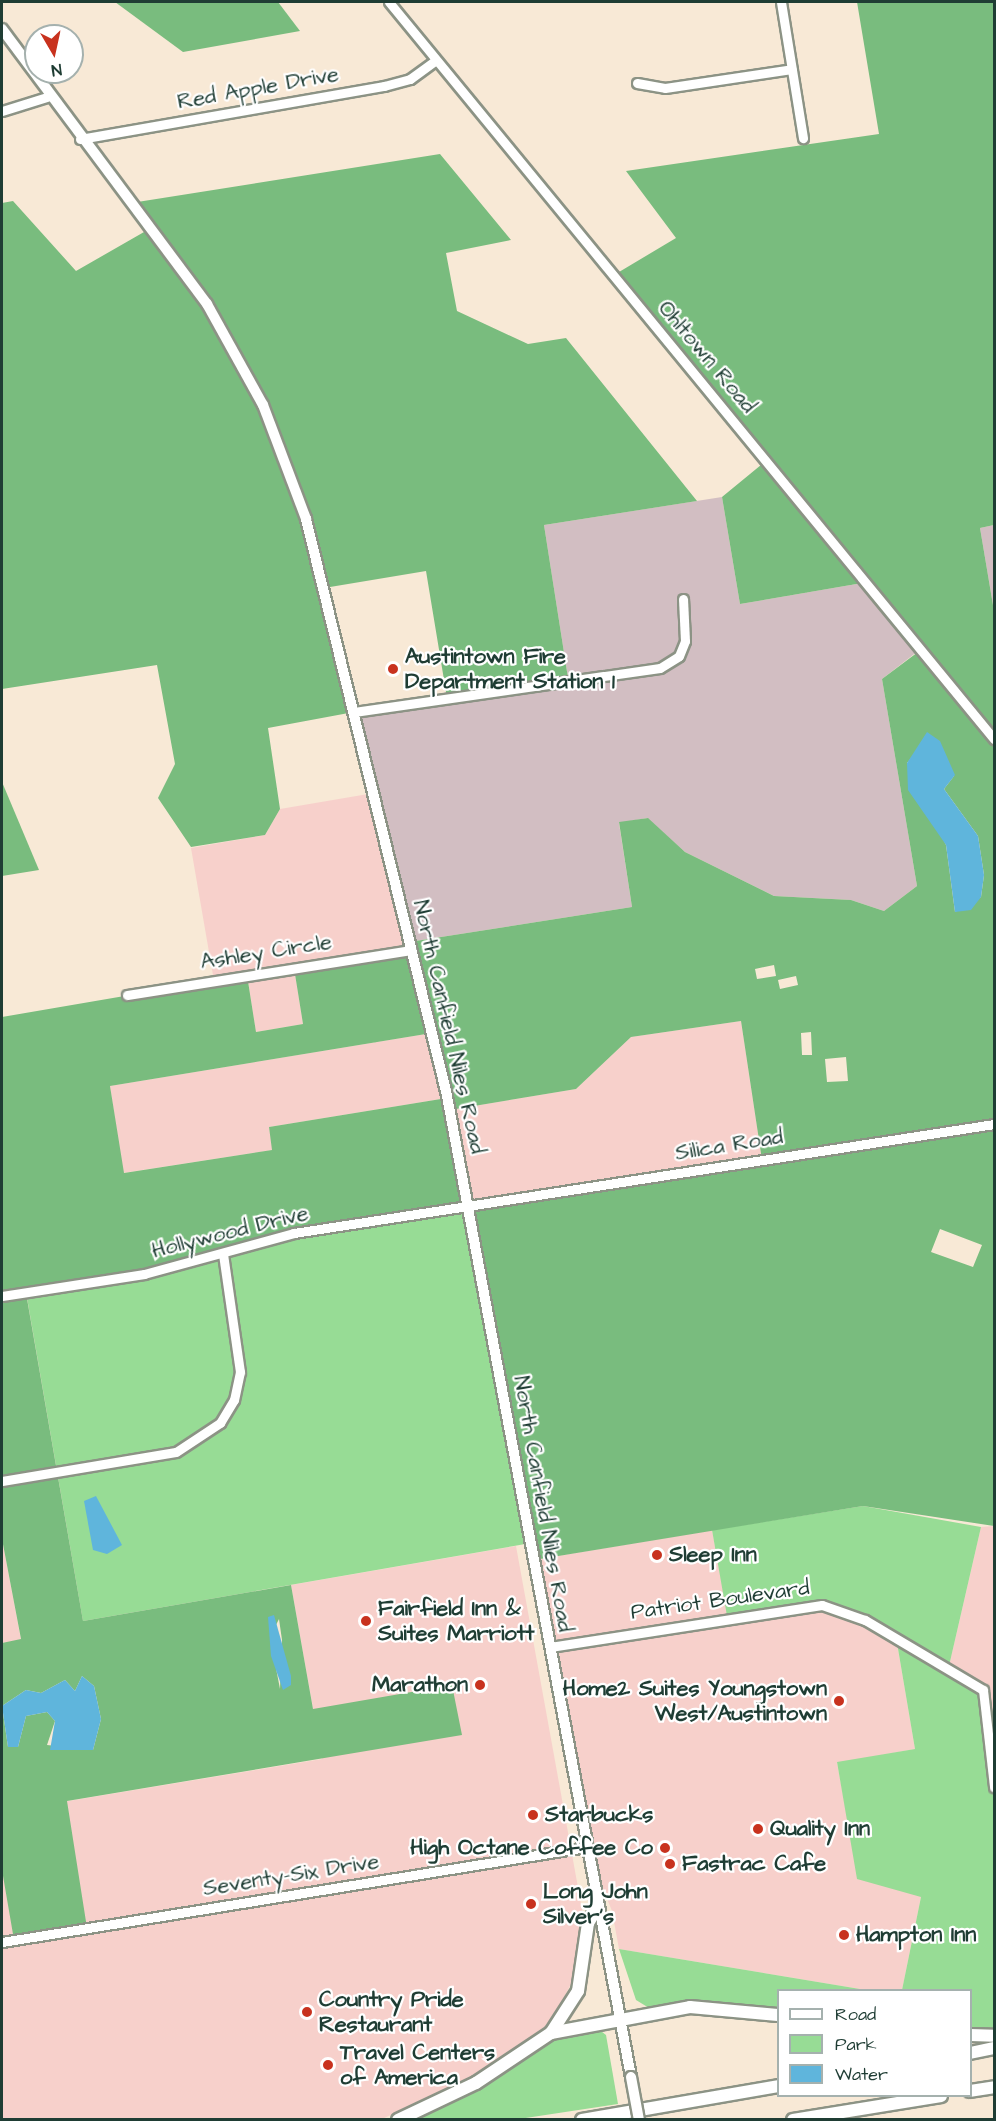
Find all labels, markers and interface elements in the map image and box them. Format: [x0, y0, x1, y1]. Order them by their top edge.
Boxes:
north arrow [24, 24, 84, 84]
text: N [50, 58, 63, 81]
street label: Red Apple Drive [175, 61, 341, 115]
street label: Ohltown Road [652, 295, 762, 419]
place label: Austintown Fire Department Station 1 [405, 643, 615, 694]
marker: Austintown Fire Department Station 1 [386, 662, 400, 676]
street label: North Canfield Niles Road [407, 898, 491, 1156]
street label: Ashley Circle [198, 929, 334, 975]
street label: Silica Road [673, 1123, 785, 1167]
street label: Hollywood Drive [149, 1200, 311, 1264]
street label: North Canfield Niles Road [507, 1374, 579, 1634]
place label: Sleep Inn [669, 1542, 757, 1568]
marker: Sleep Inn [650, 1548, 664, 1562]
street label: Patriot Boulevard [629, 1574, 811, 1626]
place label: Fairfield Inn & Suites Marriott [378, 1595, 534, 1646]
marker: Fairfield Inn & Suites Marriott [359, 1614, 373, 1628]
place label: Marathon [372, 1672, 468, 1698]
place label: Home2 Suites Youngstown West/Austintown [563, 1675, 827, 1726]
marker: Marathon [473, 1678, 487, 1692]
marker: Home2 Suites Youngstown West/Austintown [832, 1694, 846, 1708]
place label: Starbucks [545, 1802, 653, 1828]
marker: Starbucks [526, 1808, 540, 1822]
place label: Quality Inn [770, 1816, 870, 1842]
marker: Quality Inn [751, 1822, 765, 1836]
place label: High Octane Coffee Co [410, 1835, 653, 1861]
marker: High Octane Coffee Co [658, 1841, 672, 1855]
street label: Seventy-Six Drive [201, 1848, 381, 1902]
place label: Fastrac Cafe [682, 1851, 826, 1877]
marker: Fastrac Cafe [663, 1857, 677, 1871]
place label: Long John Silver's [543, 1878, 648, 1930]
marker: Long John Silver's [524, 1897, 538, 1911]
place label: Hampton Inn [856, 1922, 976, 1948]
marker: Hampton Inn [837, 1928, 851, 1942]
place label: Country Pride Restaurant [319, 1986, 464, 2038]
legend [777, 1989, 972, 2097]
text: Road [835, 2002, 876, 2027]
marker: Country Pride Restaurant [300, 2005, 314, 2019]
text: Park [835, 2032, 877, 2057]
place label: Travel Centers of America [340, 2039, 495, 2090]
marker: Travel Centers of America [321, 2058, 335, 2072]
text: Water [835, 2062, 888, 2087]

